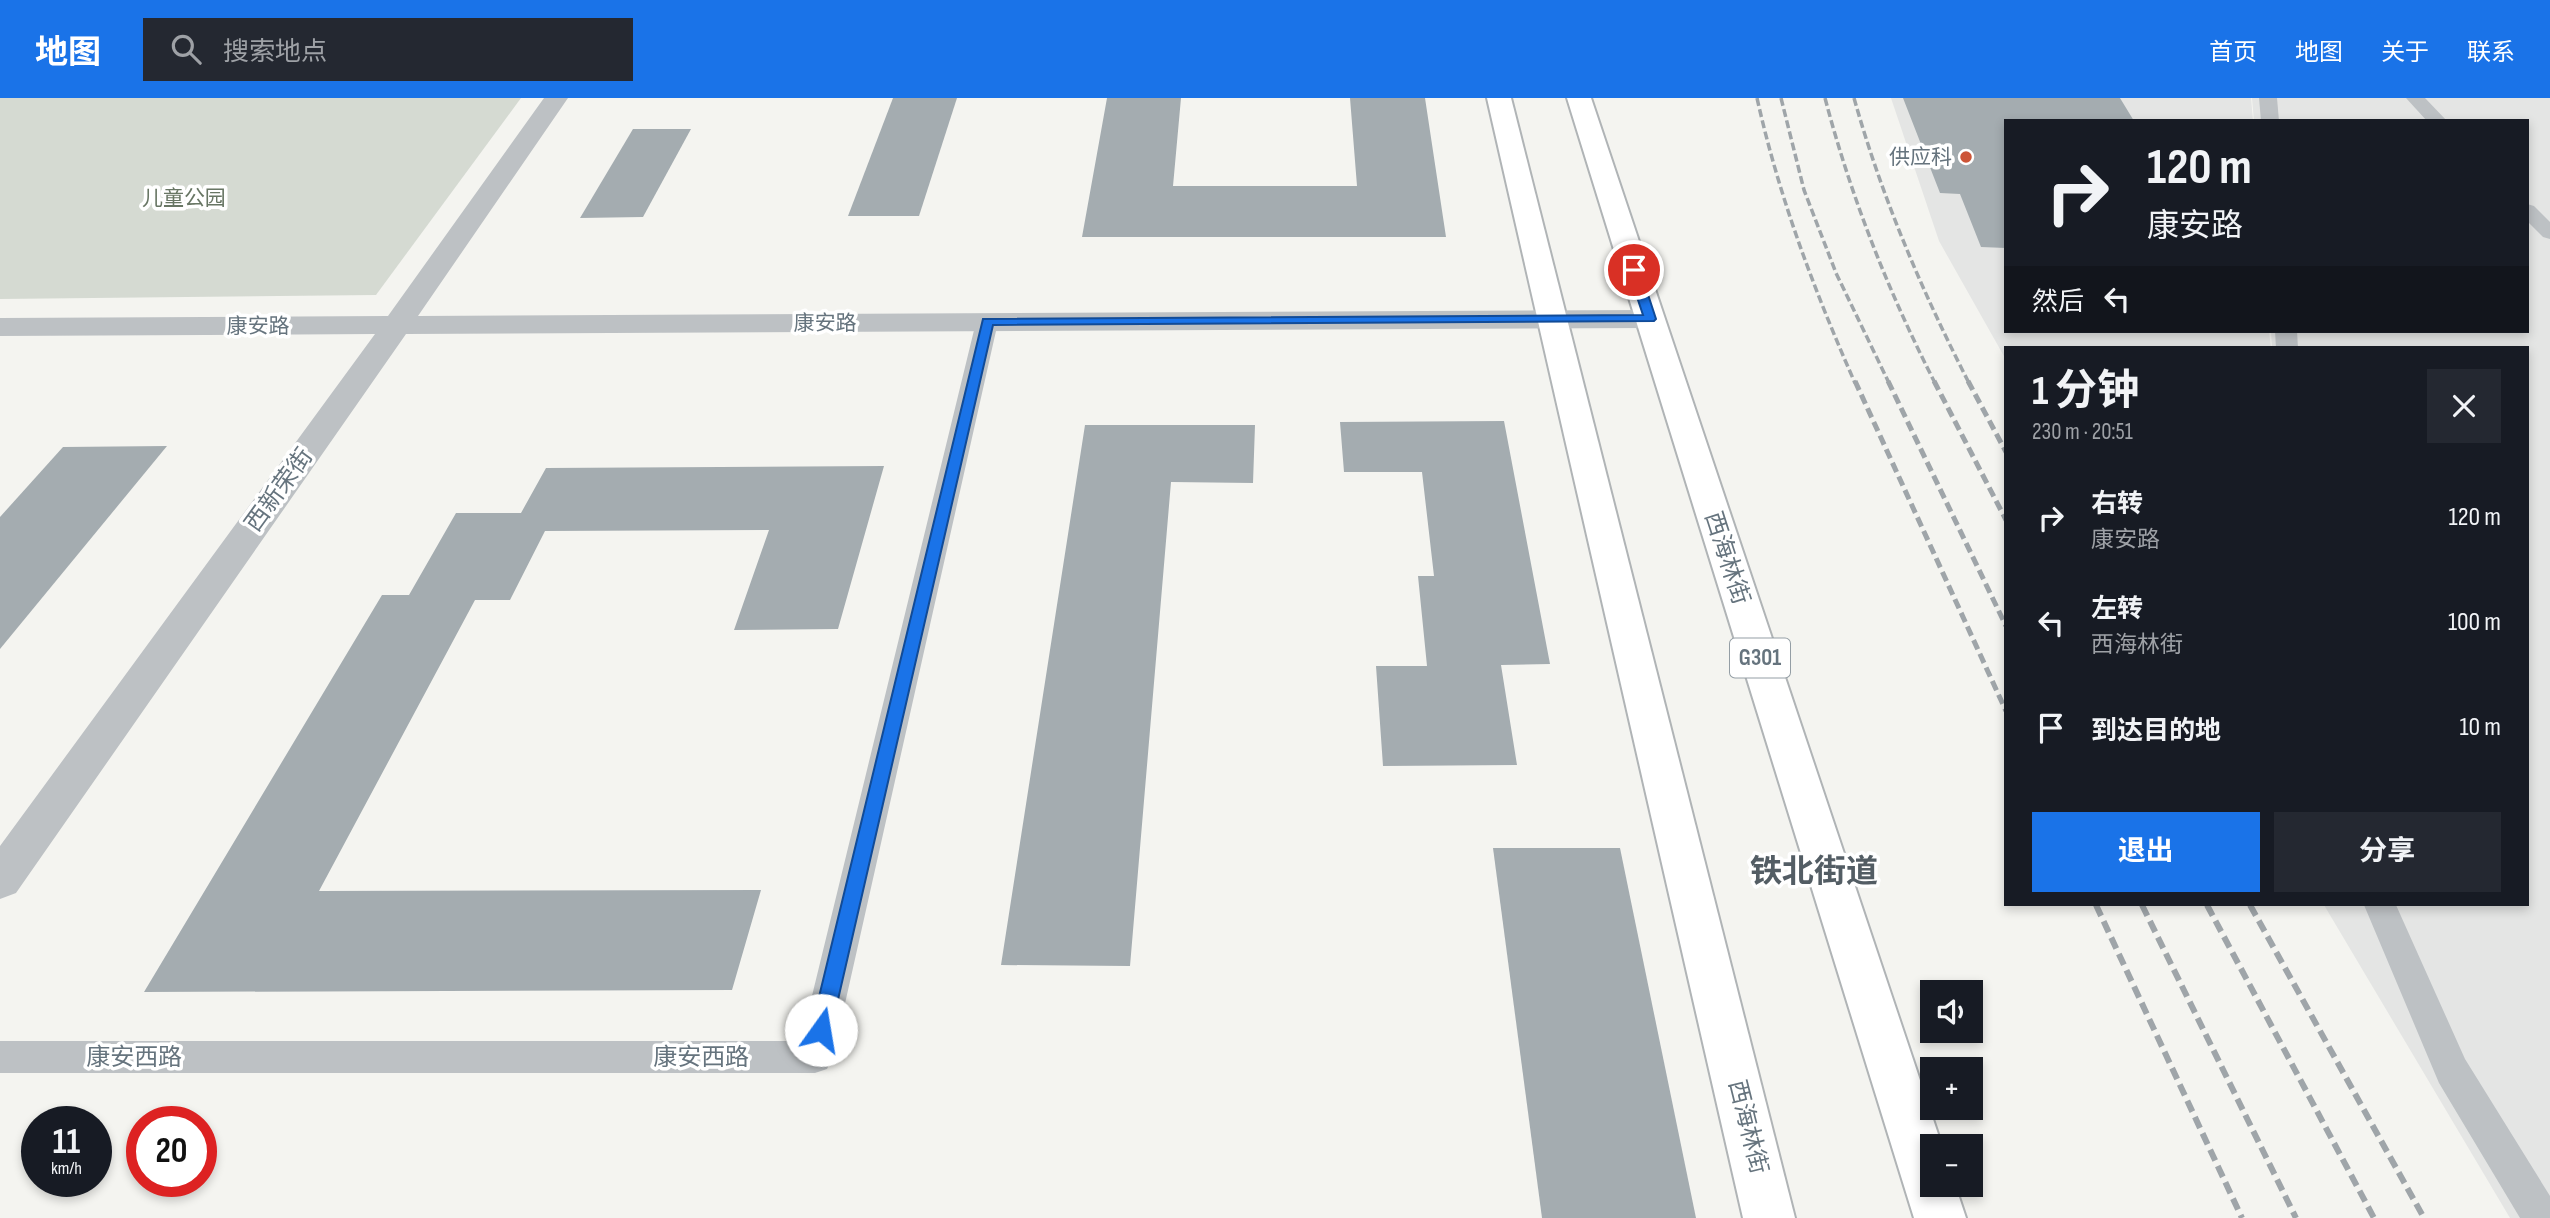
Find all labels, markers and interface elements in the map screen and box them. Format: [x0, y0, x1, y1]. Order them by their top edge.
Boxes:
search box [143, 18, 633, 81]
icon: search [167, 30, 205, 68]
text: 地图 [35, 33, 101, 73]
text: 搜索地点 [223, 37, 327, 68]
text: 首页 [2209, 38, 2257, 67]
text: 地图 [2295, 38, 2343, 67]
text: 关于 [2381, 38, 2429, 67]
text: 联系 [2467, 38, 2515, 67]
text: 120 m [2147, 139, 2252, 198]
place label: 供应科 [1889, 145, 1952, 170]
icon: right [2032, 147, 2123, 238]
marker: 供应科 [1958, 149, 1974, 165]
park label: 儿童公园 [142, 186, 226, 211]
text: 康安路 [2147, 207, 2243, 246]
pin [1604, 240, 1664, 300]
icon: arrive [1615, 251, 1653, 289]
icon: left [2098, 280, 2136, 318]
text: 然后 [2032, 287, 2084, 318]
street label: 康安路 [794, 311, 857, 336]
street label: 康安路 [227, 314, 290, 339]
text: 1 分钟 [2032, 366, 2139, 417]
button: close [2427, 369, 2501, 443]
text: 230 m · 20:51 [2032, 418, 2133, 446]
street label: 西新荣街 [239, 443, 319, 537]
text: 右转 [2091, 489, 2143, 520]
icon: right [2032, 499, 2070, 537]
text: 120 m [2448, 502, 2501, 533]
street label: 西海林街 [1698, 508, 1756, 608]
text: 康安路 [2091, 526, 2160, 554]
text: 左转 [2091, 594, 2143, 625]
icon: left [2032, 604, 2070, 642]
text: 100 m [2448, 607, 2501, 638]
text: 西海林街 [2091, 631, 2183, 659]
road number: G301 [1730, 638, 1790, 678]
icon: arrive [2032, 709, 2070, 747]
text: 10 m [2459, 712, 2501, 743]
text: 到达目的地 [2091, 716, 2221, 747]
button: 退出 [2032, 812, 2260, 892]
button: 分享 [2274, 812, 2501, 892]
district label: 铁北街道 [1750, 853, 1878, 892]
map controls [1920, 980, 1983, 1197]
button: sound [1920, 980, 1983, 1043]
position arrow [784, 993, 858, 1067]
street label: 康安西路 [86, 1043, 182, 1072]
street label: 康安西路 [653, 1043, 749, 1072]
button: + [1920, 1057, 1983, 1120]
street label: 西海林街 [1722, 1077, 1774, 1177]
speed limit sign: 20 [126, 1106, 217, 1197]
text: 11 [53, 1121, 80, 1164]
button: − [1920, 1134, 1983, 1197]
text: km/h [51, 1158, 82, 1179]

